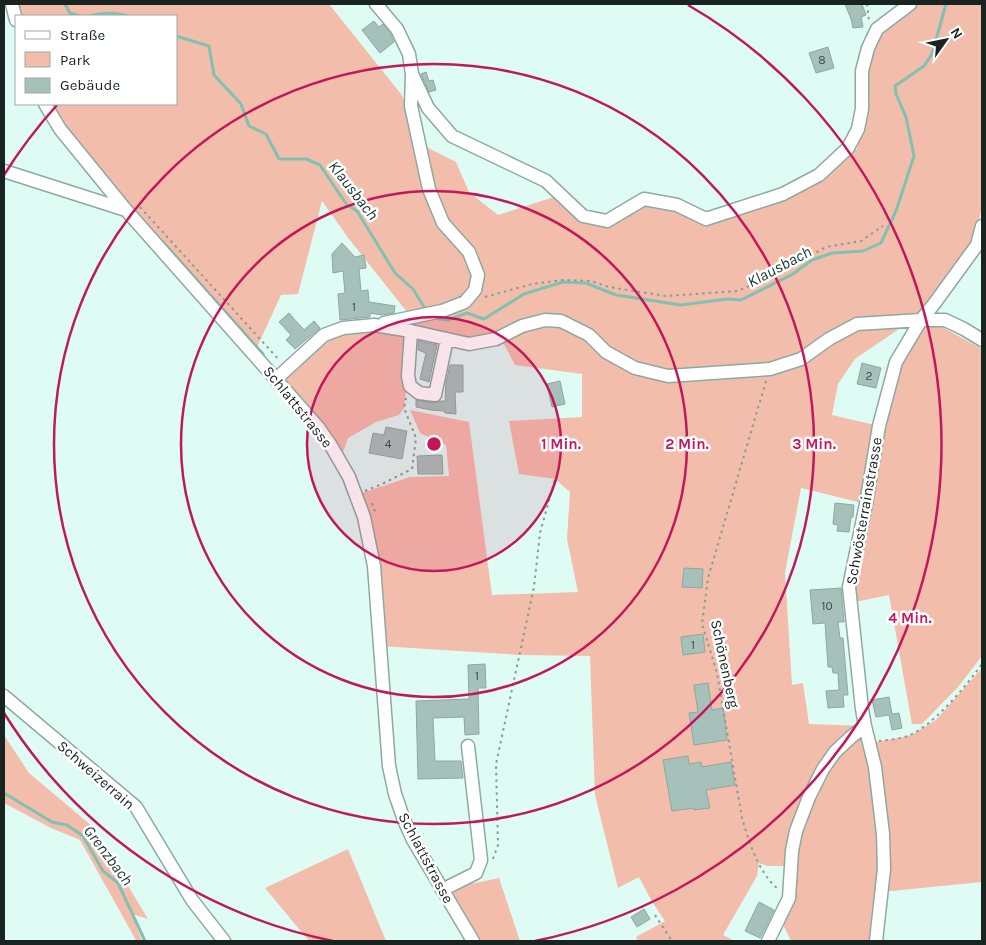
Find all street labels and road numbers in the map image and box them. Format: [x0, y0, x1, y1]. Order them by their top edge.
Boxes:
street label: Schlattstrasse [259, 362, 337, 452]
street label: Schwösterrainstrasse [842, 436, 886, 586]
street label: Schönenberg [707, 618, 743, 710]
street label: Schweizerrain [54, 737, 138, 813]
street label: Schlattstrasse [395, 810, 457, 906]

